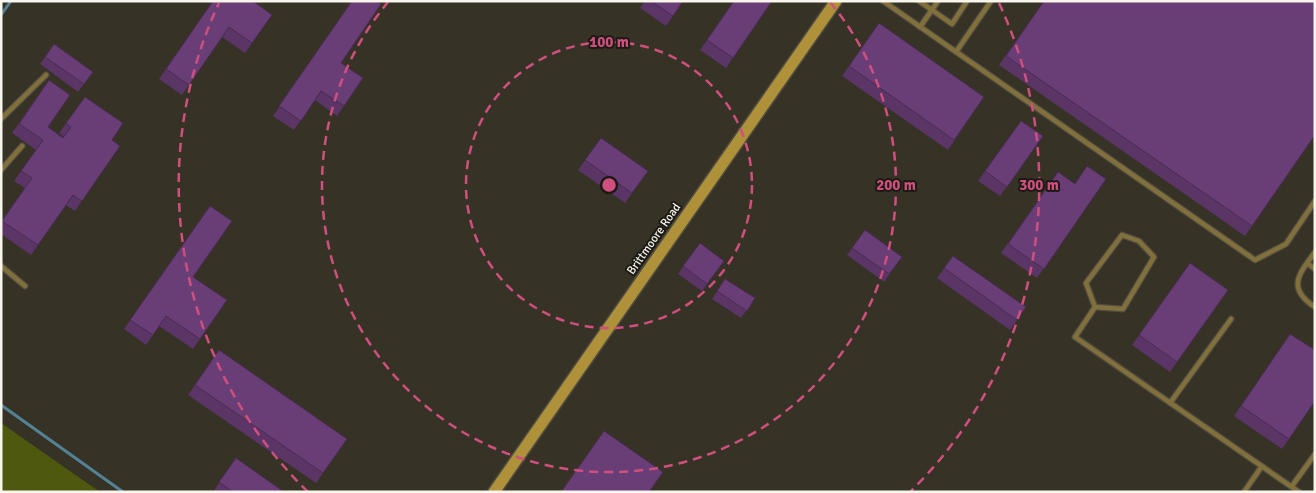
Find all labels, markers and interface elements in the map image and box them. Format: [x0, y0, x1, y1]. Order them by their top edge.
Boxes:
text: 100 m [589, 33, 629, 51]
centre of rings [600, 176, 618, 194]
text: 200 m [876, 176, 916, 194]
text: 300 m [1019, 176, 1059, 194]
street label: Brittmoore Road [624, 200, 684, 278]

